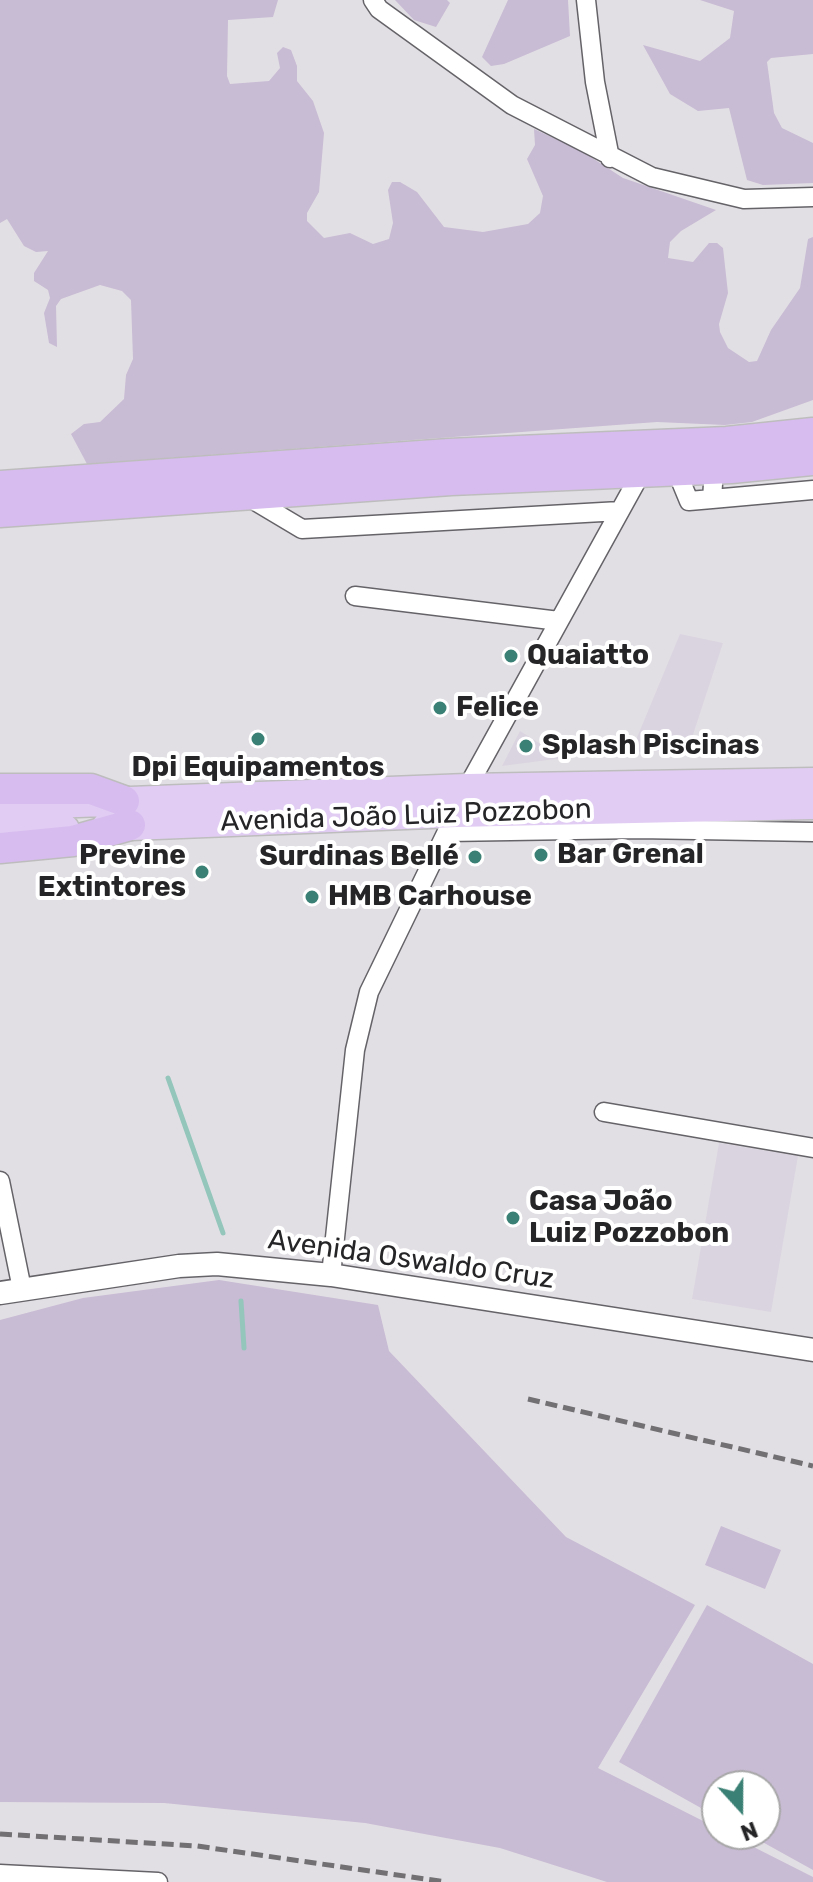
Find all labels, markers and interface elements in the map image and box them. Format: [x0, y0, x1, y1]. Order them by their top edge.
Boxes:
place label: Quaiatto [527, 639, 649, 673]
marker: Quaiatto [502, 647, 520, 665]
place label: Felice [456, 691, 539, 725]
marker: Felice [431, 699, 449, 717]
place label: Splash Piscinas [542, 729, 759, 763]
marker: Dpi Equipamentos [249, 730, 267, 748]
marker: Splash Piscinas [517, 737, 535, 755]
place label: Dpi Equipamentos [131, 751, 385, 785]
street label: Avenida João Luiz Pozzobon [220, 793, 592, 839]
place label: Bar Grenal [557, 838, 704, 872]
place label: Previne Extintores [38, 839, 186, 905]
place label: Surdinas Bellé [259, 840, 459, 874]
marker: Bar Grenal [532, 846, 550, 864]
marker: Surdinas Bellé [466, 848, 484, 866]
marker: Previne Extintores [193, 863, 211, 881]
place label: HMB Carhouse [328, 880, 532, 914]
marker: HMB Carhouse [303, 888, 321, 906]
place label: Casa João Luiz Pozzobon [529, 1185, 729, 1251]
marker: Casa João Luiz Pozzobon [504, 1209, 522, 1227]
street label: Avenida Oswaldo Cruz [266, 1223, 556, 1297]
north arrow [701, 1770, 781, 1850]
text: N [737, 1816, 761, 1846]

